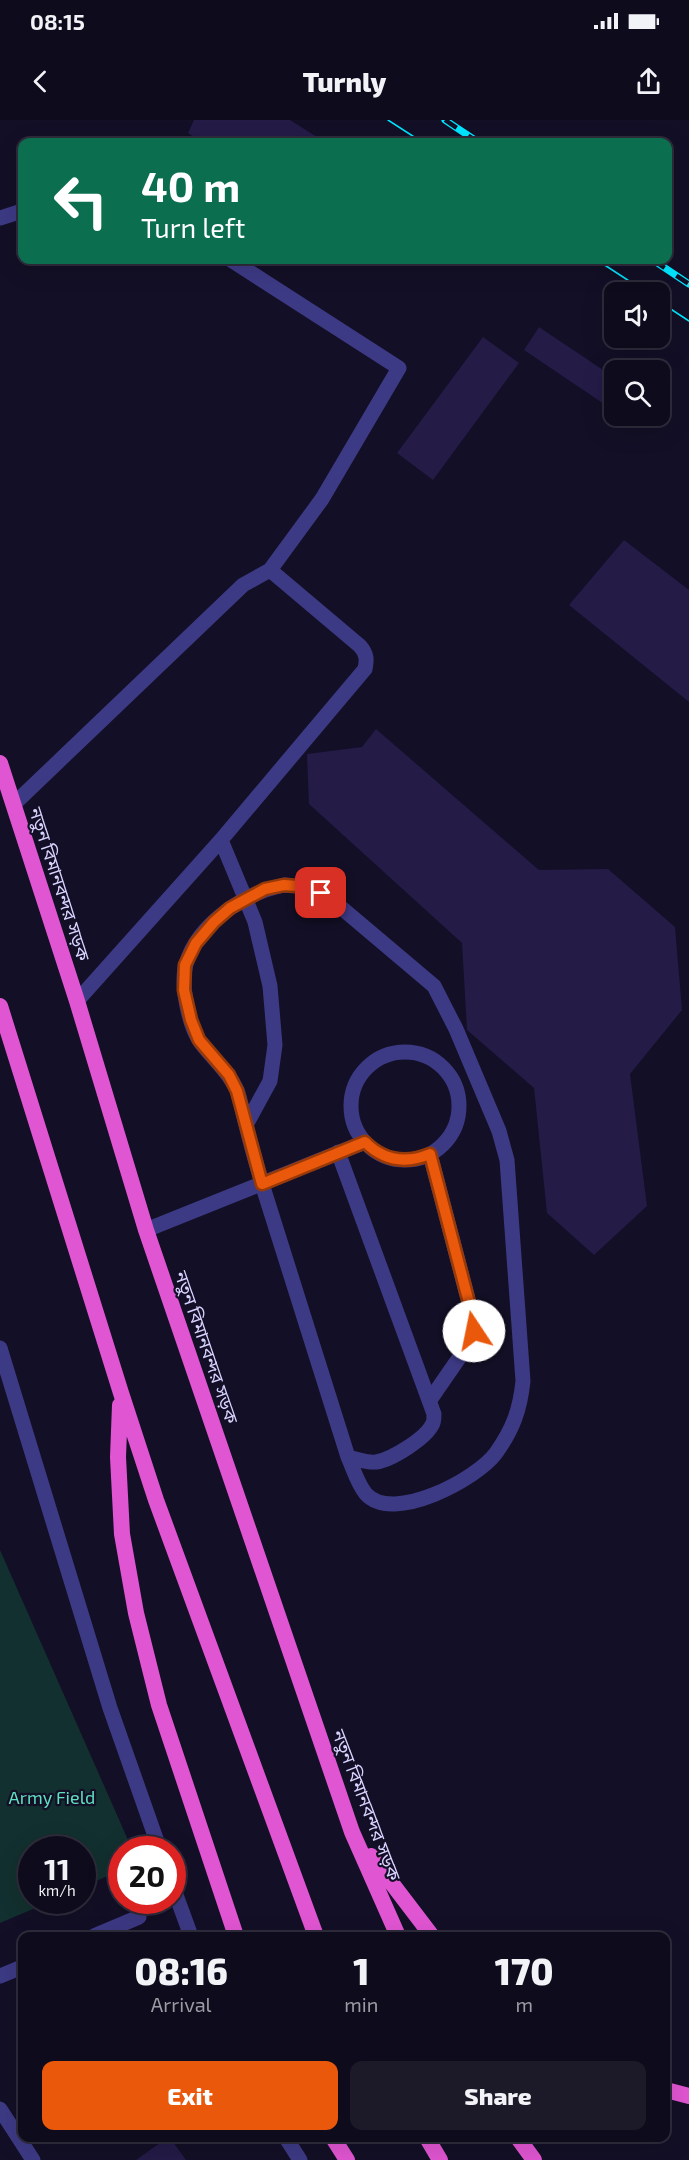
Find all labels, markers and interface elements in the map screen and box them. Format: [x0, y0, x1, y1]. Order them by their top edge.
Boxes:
text: 08:15 [30, 8, 85, 34]
icon: back [24, 65, 57, 98]
text: Turnly [303, 65, 386, 97]
icon: share [632, 65, 665, 98]
text: 40 m [141, 160, 240, 210]
icon: left [42, 162, 120, 240]
text: Turn left [141, 211, 245, 243]
map controls [604, 282, 670, 426]
button: sound [604, 282, 670, 348]
button: search [604, 360, 670, 426]
street label: নতুন বিমানবন্দর সড়ক [24, 804, 95, 964]
pin [295, 867, 346, 918]
icon: arrive [304, 876, 337, 909]
street label: নতুন বিমানবন্দর সড়ক [169, 1267, 244, 1427]
position arrow [442, 1299, 506, 1363]
street label: নতুন বিমানবন্দর সড়ক [327, 1725, 406, 1884]
park label: Army Field [9, 1786, 95, 1808]
speed limit sign: 20 [108, 1836, 186, 1914]
text: 11 [44, 1850, 70, 1886]
text: km/h [38, 1881, 76, 1899]
text: 08:16 [134, 1949, 228, 1992]
text: 1 [353, 1949, 369, 1992]
text: 170 [495, 1949, 554, 1992]
text: Arrival [151, 1992, 212, 2016]
text: min [344, 1992, 378, 2016]
text: m [515, 1992, 533, 2016]
button: Exit [42, 2061, 338, 2130]
button: Share [350, 2061, 646, 2130]

